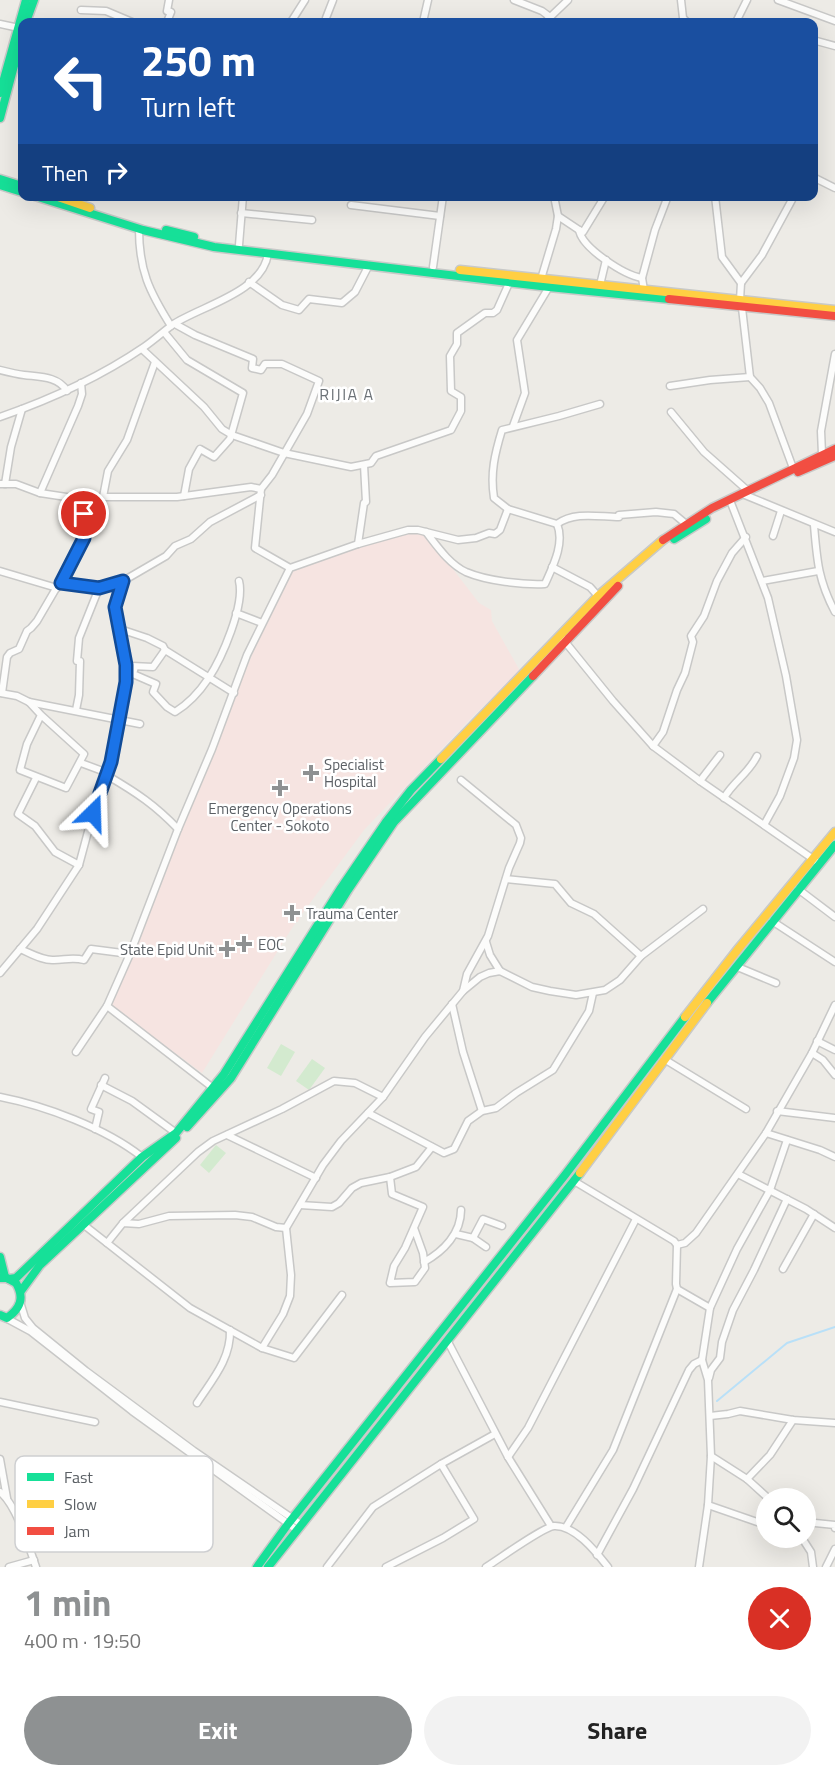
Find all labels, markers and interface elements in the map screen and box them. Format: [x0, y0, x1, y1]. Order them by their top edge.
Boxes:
text: 250 m [141, 28, 256, 92]
icon: left [42, 42, 120, 120]
text: Turn left [141, 86, 235, 127]
text: Then [42, 156, 88, 190]
icon: right [100, 156, 133, 189]
district label: RIJIA A [319, 382, 375, 406]
pin [58, 488, 109, 539]
icon: arrive [67, 497, 100, 530]
place label: Specialist Hospital [324, 753, 385, 793]
marker: Specialist Hospital [302, 764, 320, 782]
marker: Emergency Operations Center - Sokoto [271, 779, 289, 797]
position arrow [61, 781, 125, 845]
place label: Emergency Operations Center - Sokoto [208, 797, 352, 837]
place label: Trauma Center [306, 902, 398, 925]
marker: Trauma Center [283, 904, 301, 922]
place label: EOC [258, 933, 284, 956]
marker: EOC [235, 935, 253, 953]
place label: State Epid Unit [120, 938, 215, 961]
marker: State Epid Unit [218, 940, 236, 958]
legend [15, 1456, 213, 1552]
text: Fast [64, 1465, 93, 1489]
map controls [756, 1488, 816, 1548]
button: search [756, 1488, 816, 1548]
text: Slow [64, 1492, 97, 1516]
text: Jam [64, 1519, 90, 1543]
text: 1 min [24, 1575, 111, 1630]
button: close [748, 1587, 811, 1650]
text: 400 m · 19:50 [24, 1625, 141, 1656]
button: Exit [24, 1696, 412, 1765]
button: Share [424, 1696, 811, 1765]

